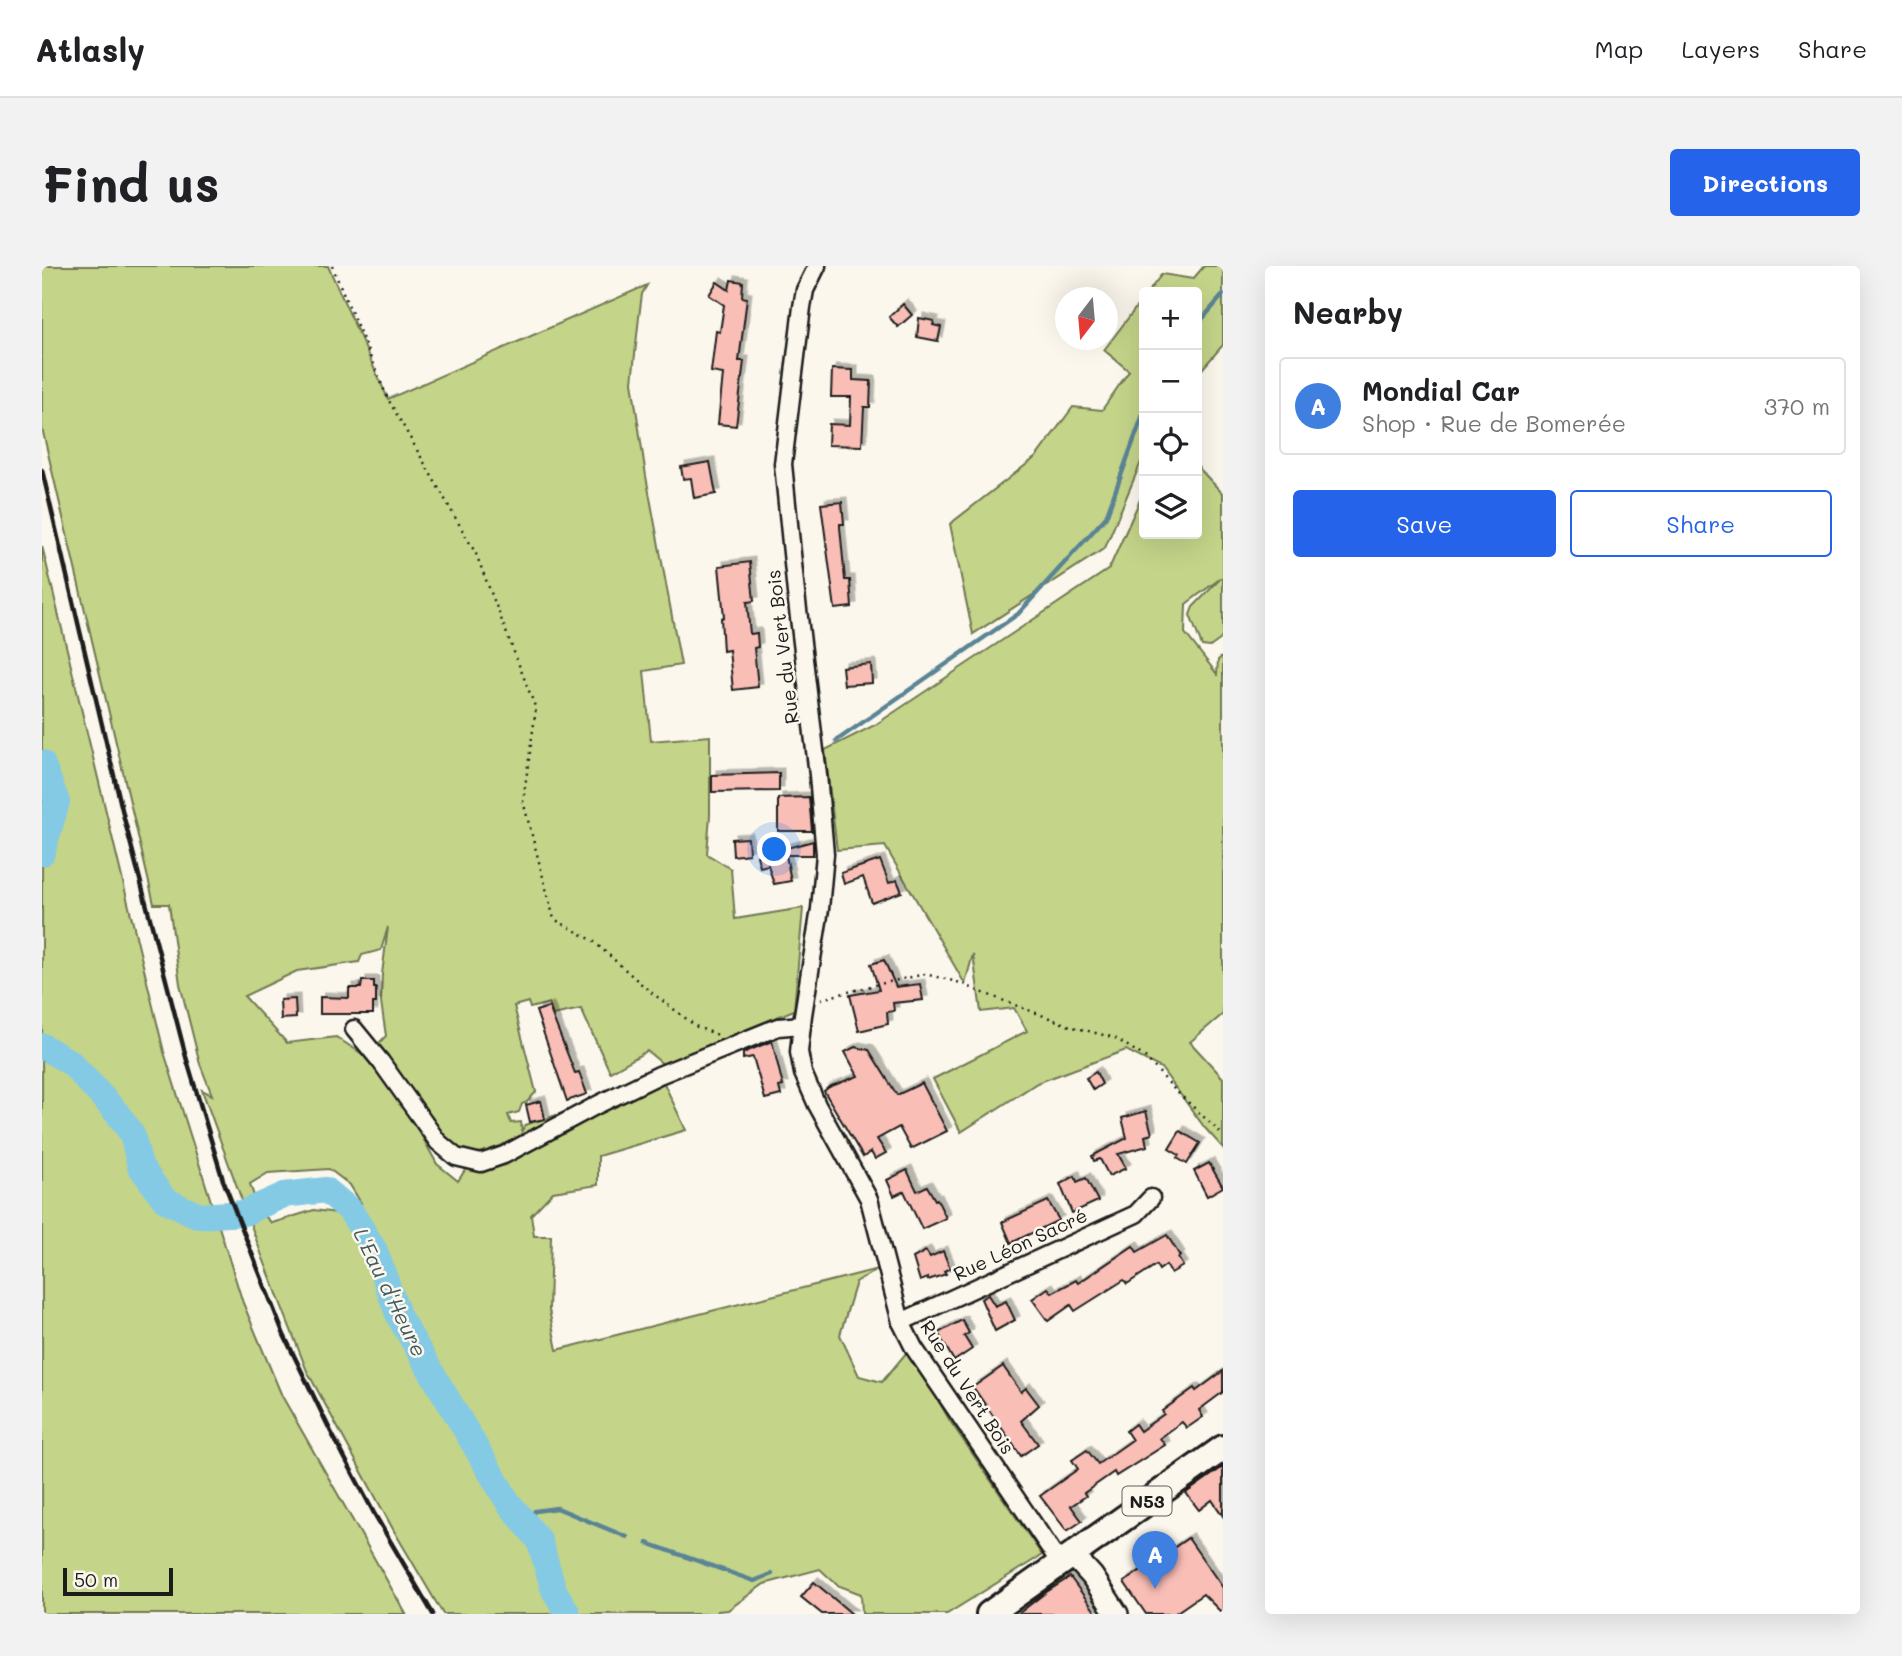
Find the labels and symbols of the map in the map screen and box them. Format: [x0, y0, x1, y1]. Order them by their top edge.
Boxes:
north arrow [1055, 287, 1118, 350]
street label: Rue du Vert Bois [760, 569, 804, 725]
your location [757, 832, 791, 866]
street label: Rue Léon Sacré [949, 1202, 1091, 1286]
water label: L'Eau d'Heure [348, 1223, 434, 1361]
street label: Rue du Vert Bois [915, 1315, 1021, 1459]
road number: N53 [1122, 1486, 1172, 1516]
pin: A [1132, 1531, 1178, 1589]
scale bar [63, 1565, 173, 1597]

